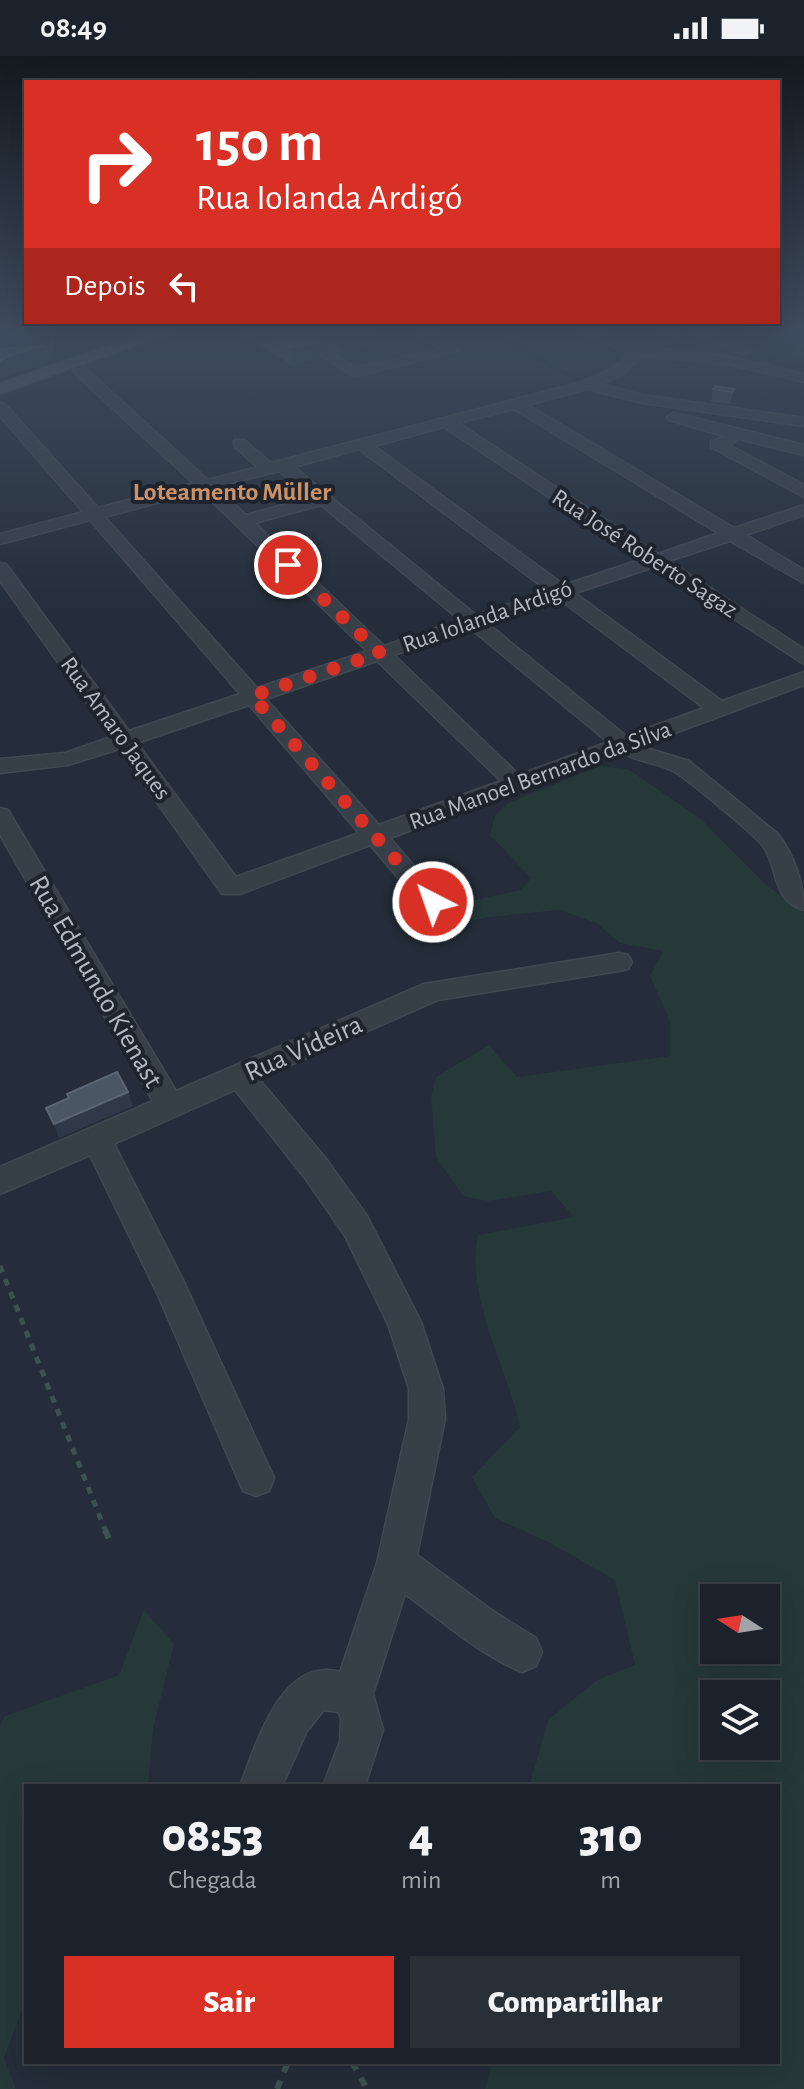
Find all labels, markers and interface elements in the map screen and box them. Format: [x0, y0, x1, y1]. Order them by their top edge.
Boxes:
text: 08:49 [40, 13, 107, 43]
icon: right [64, 112, 168, 216]
text: 150 m [196, 115, 323, 171]
text: Rua Iolanda Ardigó [196, 180, 462, 216]
icon: left [162, 264, 206, 308]
text: Depois [64, 271, 146, 301]
district label: Loteamento Müller [133, 479, 331, 505]
street label: Rua José Roberto Sagaz [548, 485, 741, 623]
pin [254, 531, 322, 599]
icon: arrive [266, 543, 310, 587]
street label: Rua Iolanda Ardigó [399, 577, 575, 657]
street label: Rua Amaro Jaques [56, 653, 175, 804]
street label: Rua Manoel Bernardo da Silva [406, 717, 674, 835]
position arrow [391, 860, 475, 944]
street label: Rua Edmundo Kienast [23, 871, 167, 1093]
street label: Rua Videira [241, 1011, 367, 1087]
north arrow [700, 1584, 780, 1664]
map controls [700, 1584, 780, 1760]
button: layers [700, 1680, 780, 1760]
text: 08:53 [161, 1813, 264, 1861]
text: 4 [409, 1813, 434, 1861]
text: 310 [579, 1813, 643, 1861]
text: Chegada [168, 1867, 257, 1893]
text: min [401, 1867, 441, 1893]
text: m [600, 1867, 621, 1893]
button: Sair [64, 1956, 394, 2048]
button: Compartilhar [410, 1956, 740, 2048]

